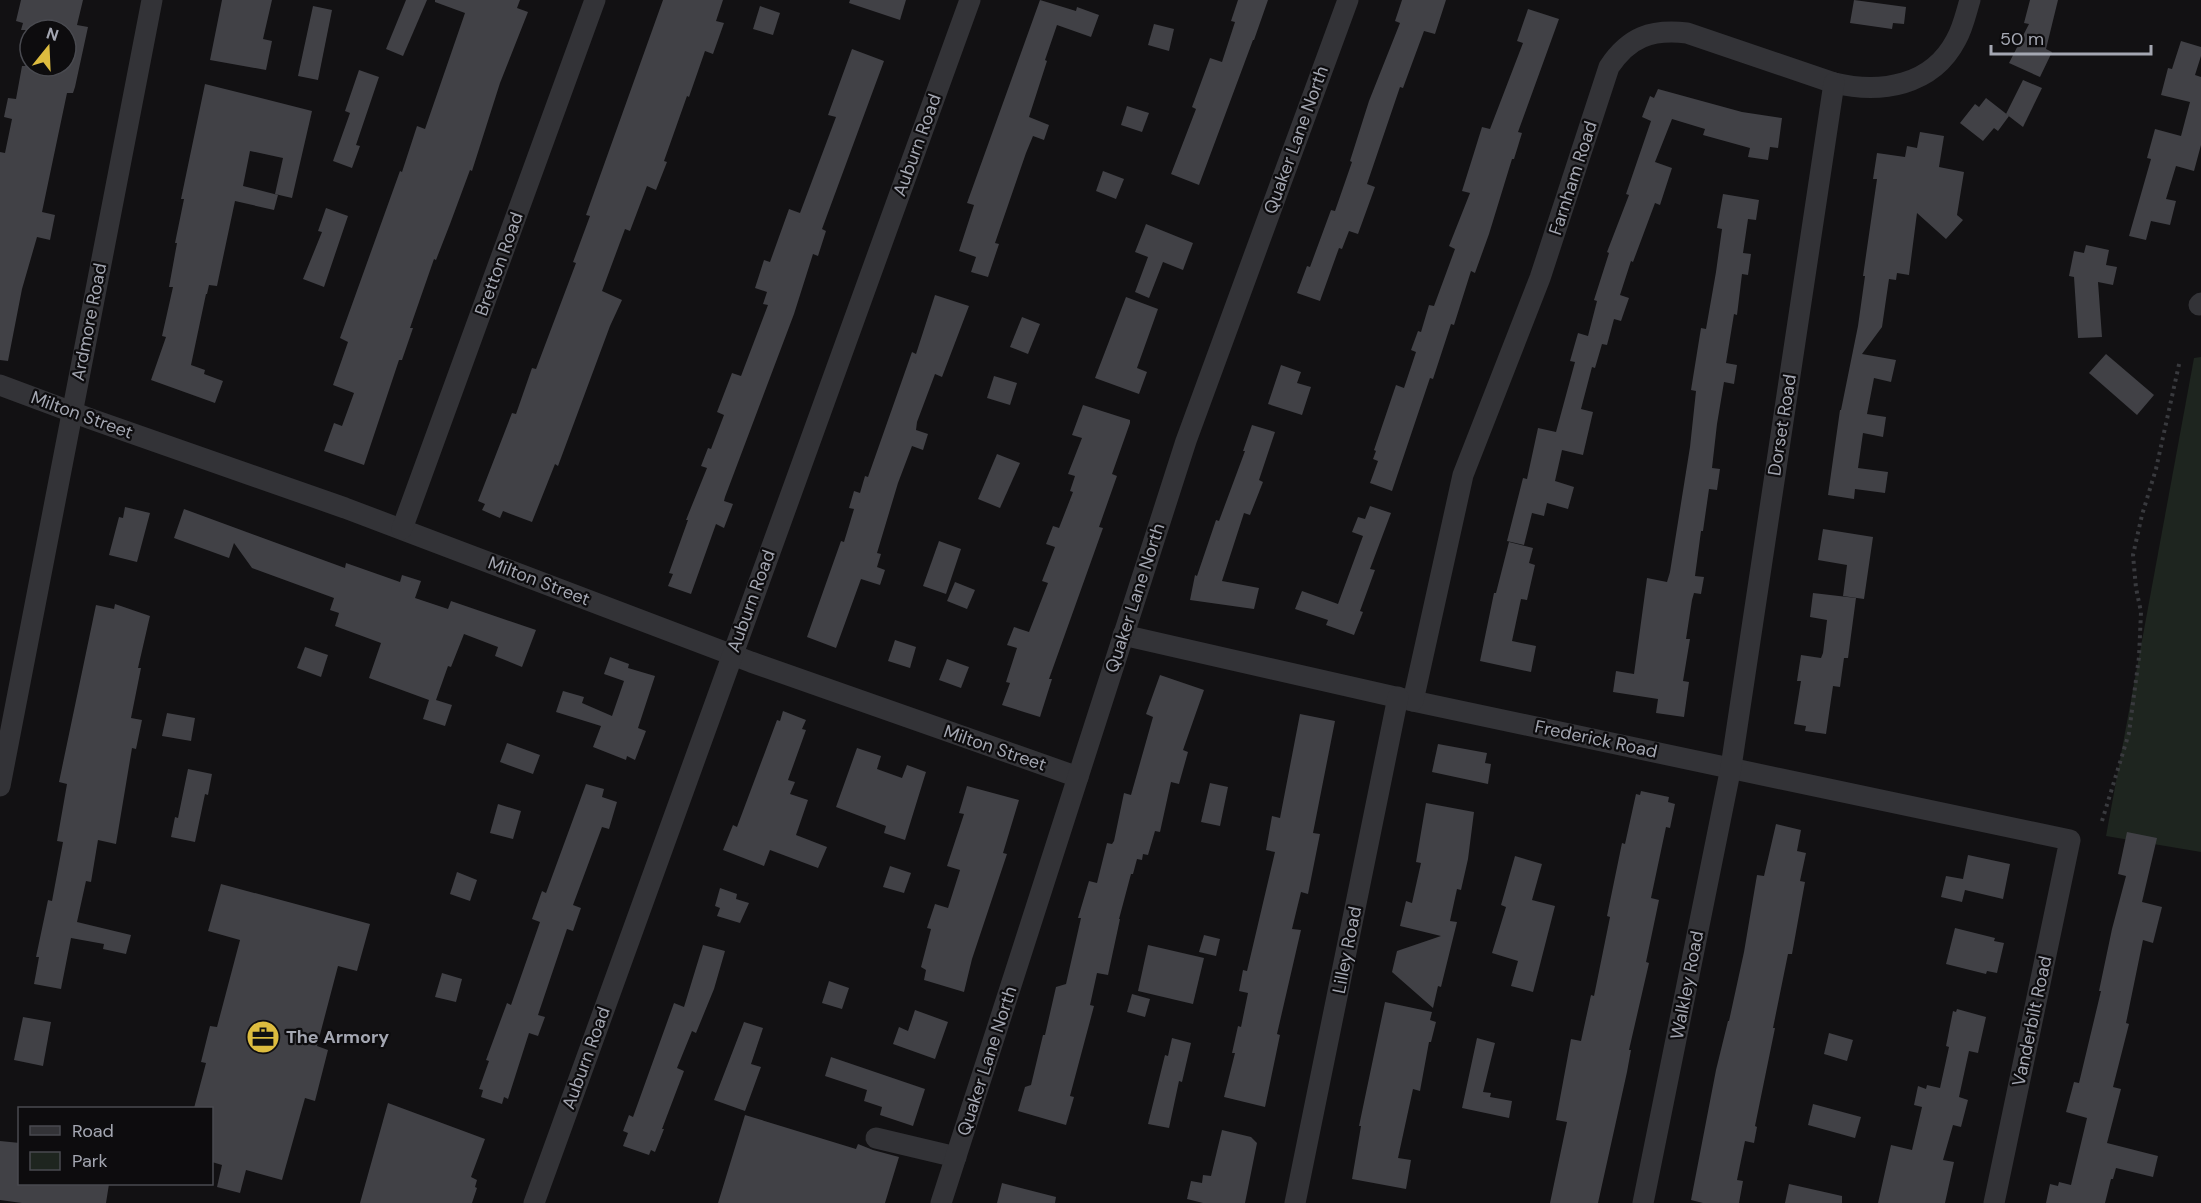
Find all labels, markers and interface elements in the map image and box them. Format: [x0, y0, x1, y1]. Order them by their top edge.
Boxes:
north arrow [18, 18, 78, 78]
scale bar [1991, 18, 2152, 56]
text: N [44, 22, 61, 46]
text: 50 m [2000, 27, 2044, 51]
street label: Quaker Lane North [1258, 63, 1334, 217]
street label: Auburn Road [887, 90, 947, 200]
street label: Farnham Road [1543, 118, 1603, 238]
street label: Bretton Road [469, 209, 529, 319]
street label: Ardmore Road [66, 261, 112, 383]
street label: Dorset Road [1762, 373, 1802, 477]
street label: Milton Street [28, 385, 136, 445]
street label: Quaker Lane North [1099, 520, 1171, 676]
street label: Auburn Road [721, 546, 781, 656]
street label: Milton Street [485, 551, 593, 611]
street label: Frederick Road [1533, 714, 1659, 764]
street label: Milton Street [940, 719, 1050, 777]
street label: Lilley Road [1327, 904, 1367, 996]
street label: Walkley Road [1665, 929, 1709, 1041]
street label: Vanderbilt Road [2006, 954, 2058, 1088]
street label: Quaker Lane North [951, 983, 1023, 1139]
street label: Auburn Road [556, 1003, 616, 1113]
office icon: The Armory [245, 1019, 281, 1055]
place label: The Armory [286, 1025, 389, 1049]
legend [18, 1107, 213, 1185]
text: Road [72, 1119, 114, 1143]
text: Park [72, 1149, 108, 1173]

